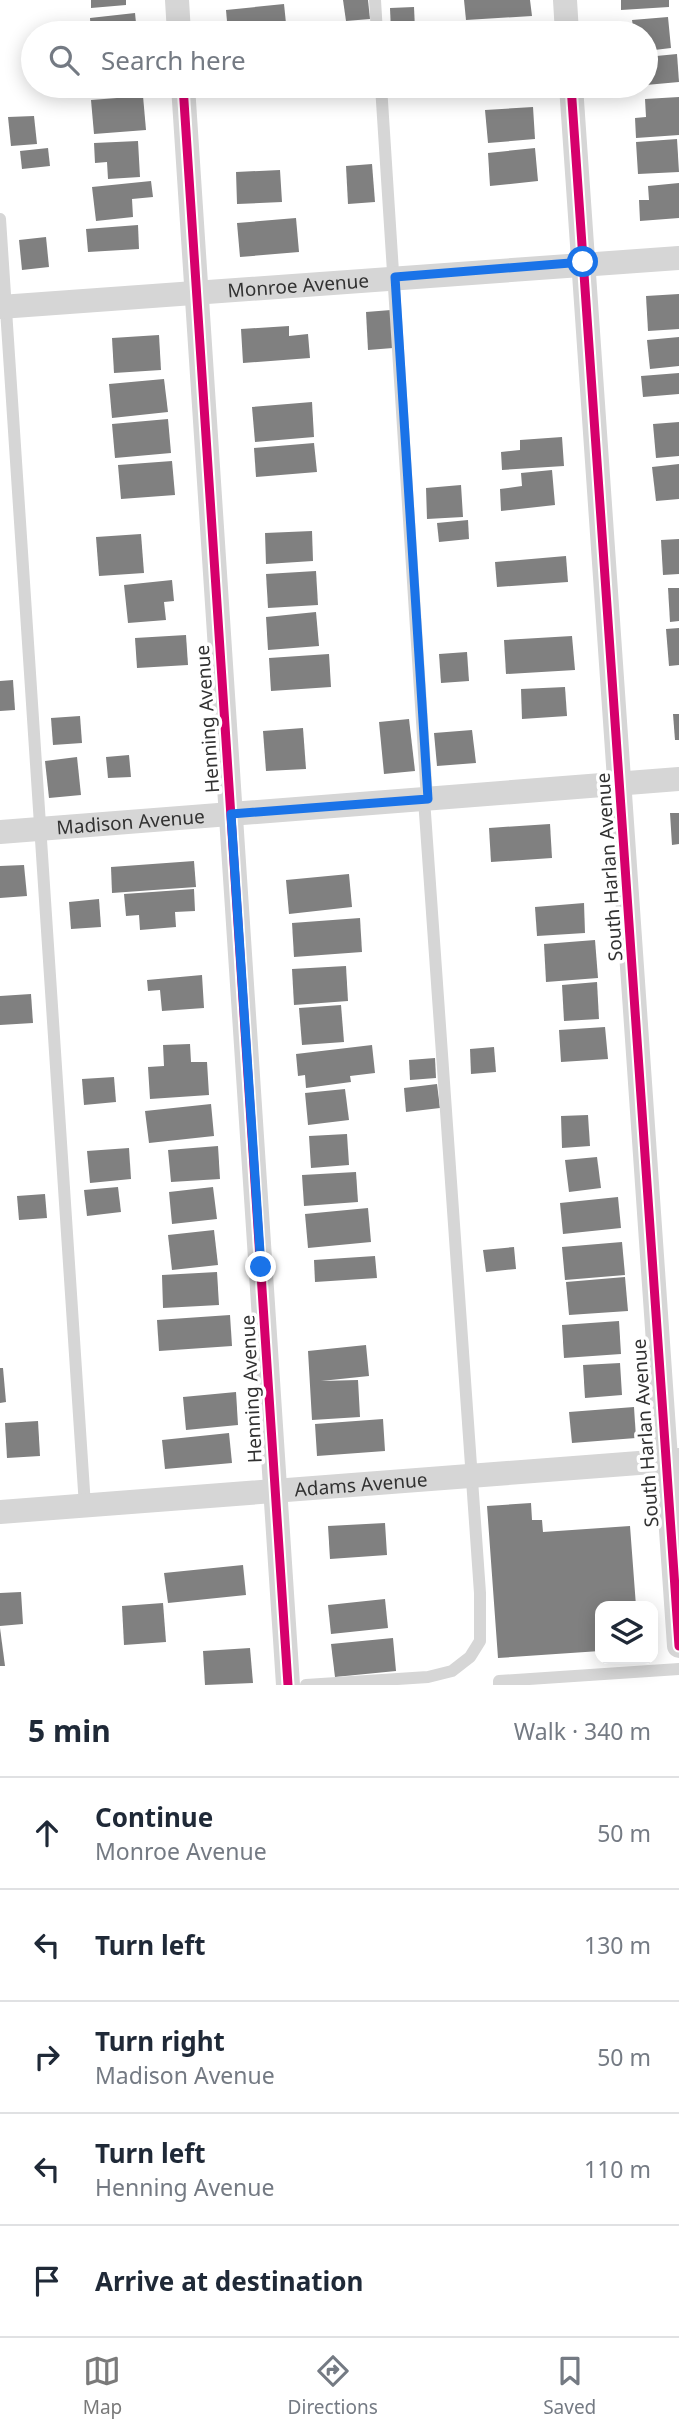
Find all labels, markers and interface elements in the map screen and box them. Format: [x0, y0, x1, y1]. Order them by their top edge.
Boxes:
search box [21, 21, 658, 98]
icon: search [45, 41, 83, 79]
text: Search here [101, 42, 246, 78]
route start [567, 246, 598, 277]
street label: Monroe Avenue [227, 267, 370, 304]
street label: Henning Avenue [189, 644, 225, 794]
street label: South Harlan Avenue [589, 772, 629, 962]
street label: Madison Avenue [56, 803, 206, 841]
route end [245, 1251, 276, 1282]
street label: Henning Avenue [234, 1314, 268, 1464]
street label: South Harlan Avenue [625, 1338, 665, 1528]
street label: Adams Avenue [294, 1466, 428, 1502]
map controls [595, 1601, 658, 1664]
button: layers [595, 1601, 658, 1664]
text: 5 min [28, 1710, 111, 1751]
text: Walk · 340 m [514, 1715, 651, 1747]
text: Continue [95, 1799, 213, 1835]
icon: ahead [28, 1814, 66, 1852]
text: 50 m [597, 1817, 651, 1849]
text: Monroe Avenue [95, 1835, 267, 1867]
icon: left [28, 1926, 66, 1964]
text: Turn left [95, 1927, 206, 1963]
text: 130 m [584, 1929, 651, 1961]
text: Turn right [95, 2023, 225, 2059]
icon: right [28, 2038, 66, 2076]
text: 50 m [597, 2041, 651, 2073]
text: Madison Avenue [95, 2059, 275, 2091]
text: Turn left [95, 2135, 206, 2171]
icon: left [28, 2150, 66, 2188]
text: 110 m [584, 2153, 651, 2185]
text: Henning Avenue [95, 2171, 274, 2203]
icon: arrive [28, 2262, 66, 2300]
text: Arrive at destination [95, 2263, 364, 2299]
tab: Map [83, 2352, 122, 2420]
tab: Directions [288, 2352, 378, 2420]
tab: Saved [543, 2352, 596, 2420]

